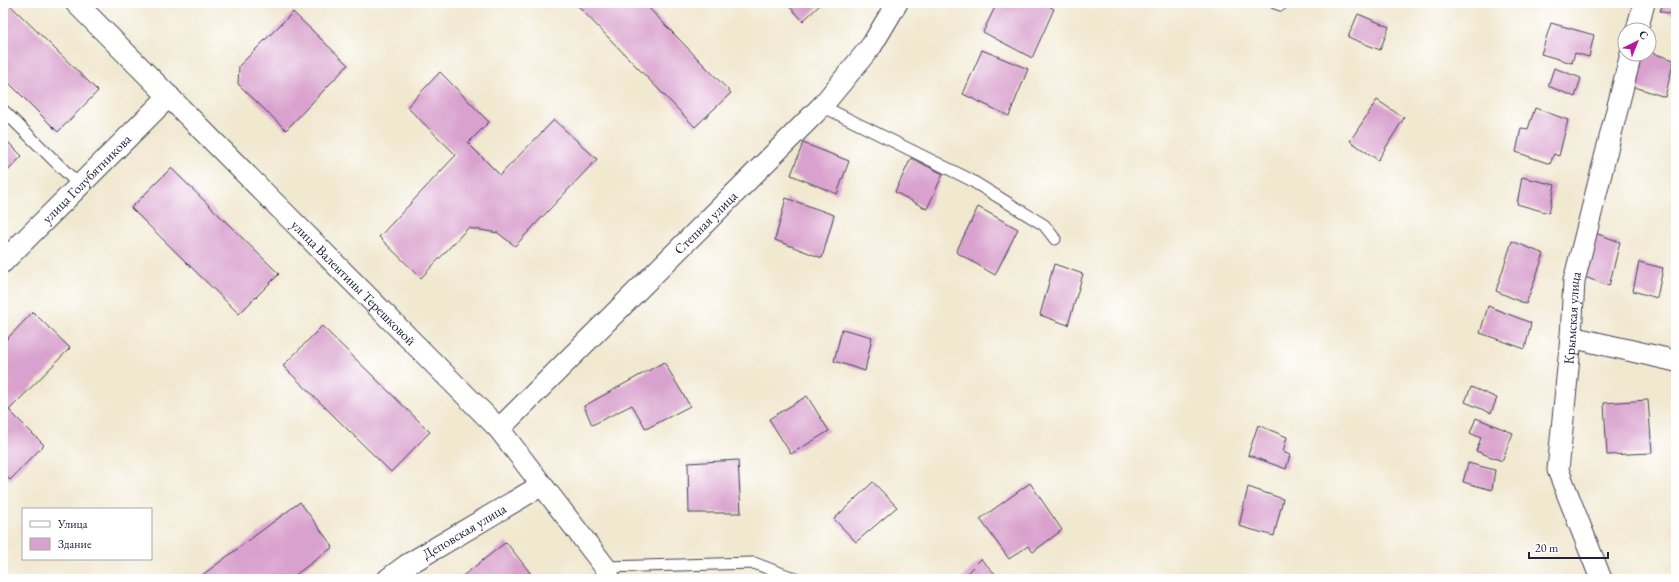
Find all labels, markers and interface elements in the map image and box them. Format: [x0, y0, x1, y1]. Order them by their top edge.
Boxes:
north arrow [1617, 22, 1657, 62]
text: С [1636, 27, 1652, 43]
street label: улица Голубятникова [38, 130, 135, 227]
street label: Степная улица [670, 187, 741, 258]
street label: улица Валентины Терешковой [287, 216, 420, 350]
street label: Крымская улица [1559, 269, 1585, 365]
street label: Деповская улица [419, 499, 510, 563]
legend [22, 508, 152, 560]
text: Улица [57, 516, 88, 532]
scale bar [1529, 534, 1608, 560]
text: Здание [58, 536, 92, 552]
text: 20 m [1535, 540, 1559, 556]

